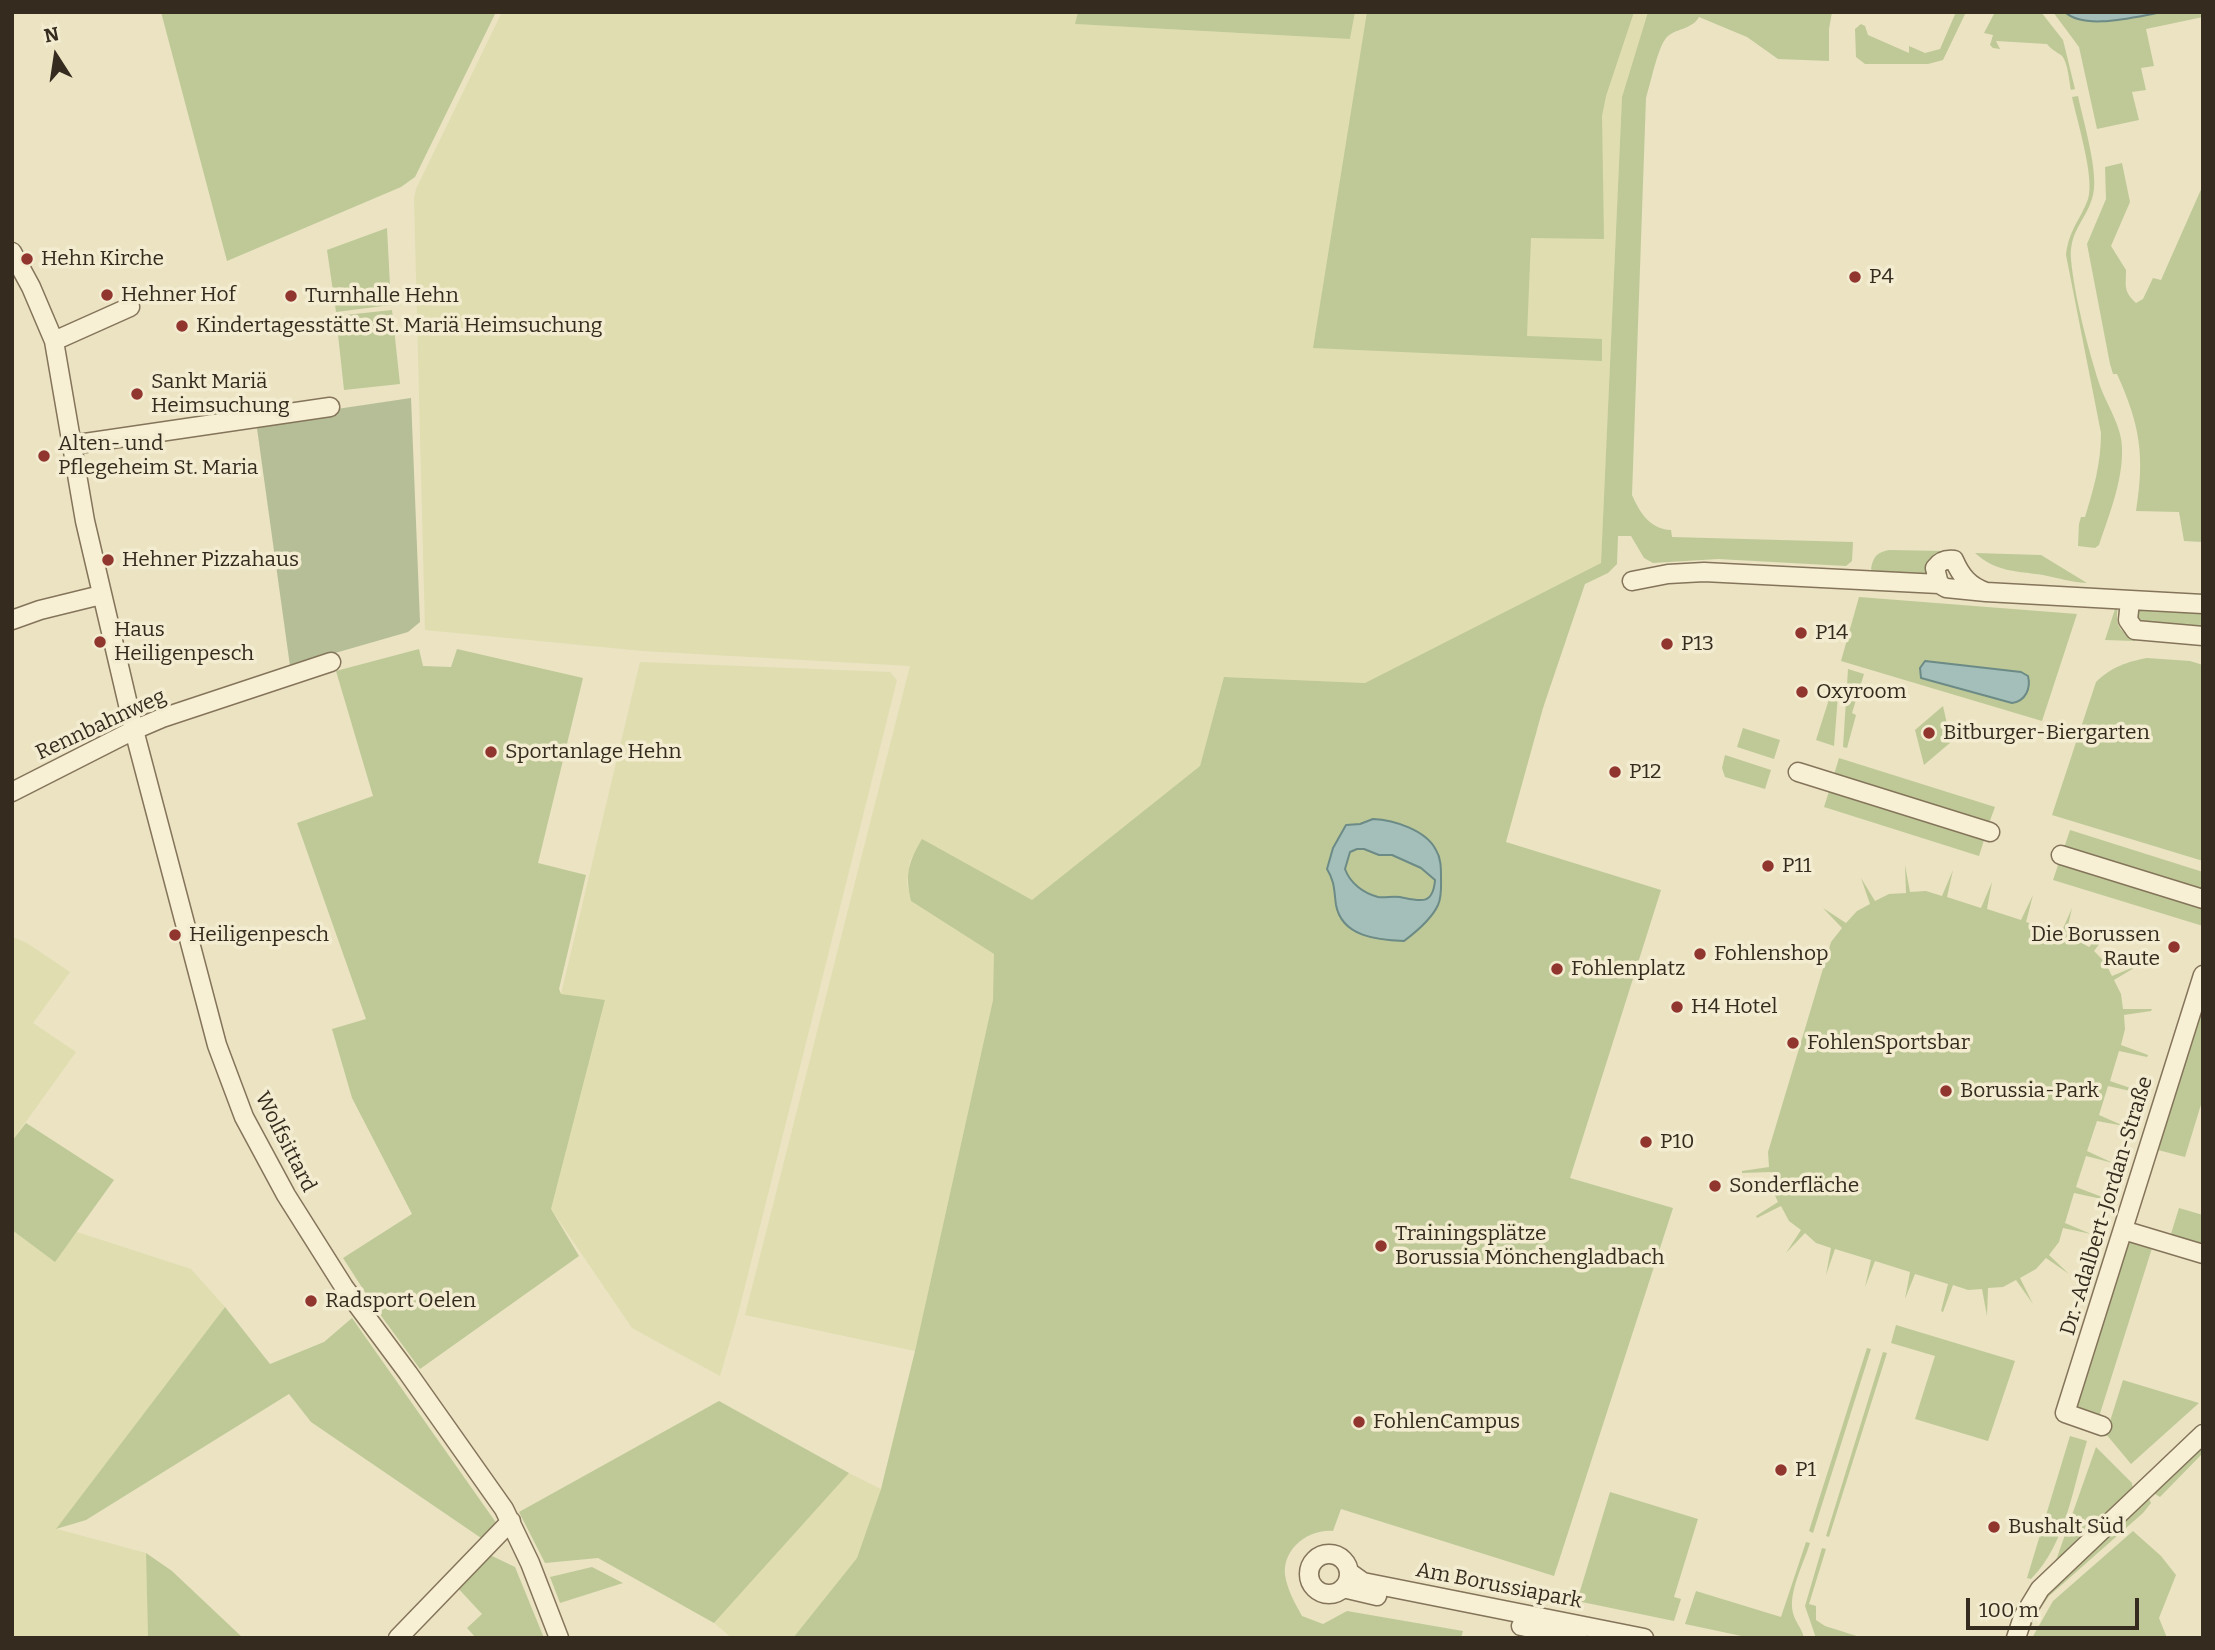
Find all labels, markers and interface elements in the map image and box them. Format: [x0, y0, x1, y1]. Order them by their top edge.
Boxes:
north arrow [21, 21, 91, 91]
text: N [42, 22, 61, 48]
place label: Hehn Kirche [41, 246, 164, 272]
marker: Hehn Kirche [19, 251, 35, 267]
place label: P4 [1869, 264, 1894, 290]
marker: P4 [1847, 269, 1863, 285]
place label: Hehner Hof [121, 282, 236, 308]
place label: Turnhalle Hehn [305, 283, 459, 309]
marker: Hehner Hof [99, 287, 115, 303]
marker: Turnhalle Hehn [283, 288, 299, 304]
place label: Kindertagesstätte St. Mariä Heimsuchung [196, 313, 603, 339]
marker: Kindertagesstätte St. Mariä Heimsuchung [174, 318, 190, 334]
place label: Sankt Mariä Heimsuchung [151, 369, 290, 419]
marker: Sankt Mariä Heimsuchung [129, 386, 145, 402]
place label: Alten- und Pflegeheim St. Maria [58, 431, 258, 481]
marker: Alten- und Pflegeheim St. Maria [36, 448, 52, 464]
place label: Hehner Pizzahaus [122, 547, 299, 573]
marker: Hehner Pizzahaus [100, 552, 116, 568]
place label: Haus Heiligenpesch [114, 617, 254, 667]
place label: P14 [1815, 620, 1848, 646]
marker: P14 [1793, 625, 1809, 641]
place label: P13 [1681, 631, 1714, 657]
marker: Haus Heiligenpesch [92, 634, 108, 650]
marker: P13 [1659, 636, 1675, 652]
place label: Oxyroom [1816, 679, 1907, 705]
street label: Rennbahnweg [32, 684, 170, 766]
marker: Oxyroom [1794, 684, 1810, 700]
place label: Bitburger-Biergarten [1943, 720, 2150, 746]
marker: Bitburger-Biergarten [1921, 725, 1937, 741]
place label: Sportanlage Hehn [505, 739, 682, 765]
marker: Sportanlage Hehn [483, 744, 499, 760]
place label: P12 [1629, 759, 1661, 785]
marker: P12 [1607, 764, 1623, 780]
place label: P11 [1782, 853, 1812, 879]
marker: P11 [1760, 858, 1776, 874]
place label: Heiligenpesch [189, 922, 329, 948]
place label: Die Borussen Raute [2031, 922, 2160, 972]
marker: Heiligenpesch [167, 927, 183, 943]
marker: Die Borussen Raute [2166, 939, 2182, 955]
place label: Fohlenshop [1714, 941, 1828, 967]
marker: Fohlenshop [1692, 946, 1708, 962]
place label: Fohlenplatz [1571, 956, 1685, 982]
marker: Fohlenplatz [1549, 961, 1565, 977]
place label: H4 Hotel [1691, 994, 1777, 1020]
marker: H4 Hotel [1669, 999, 1685, 1015]
place label: FohlenSportsbar [1807, 1030, 1970, 1056]
marker: FohlenSportsbar [1785, 1035, 1801, 1051]
street label: Dr.-Adalbert-Jordan-Straße [2056, 1073, 2158, 1339]
place label: Borussia-Park [1960, 1078, 2099, 1104]
marker: Borussia-Park [1938, 1083, 1954, 1099]
street label: Wolfsittard [249, 1088, 321, 1196]
place label: P10 [1660, 1129, 1695, 1155]
marker: P10 [1638, 1134, 1654, 1150]
place label: Sonderfläche [1729, 1173, 1859, 1199]
marker: Sonderfläche [1707, 1178, 1723, 1194]
place label: Trainingsplätze Borussia Mönchengladbach [1395, 1221, 1665, 1271]
marker: Trainingsplätze Borussia Mönchengladbach [1373, 1238, 1389, 1254]
place label: Radsport Oelen [325, 1288, 476, 1314]
marker: Radsport Oelen [303, 1293, 319, 1309]
place label: FohlenCampus [1373, 1409, 1520, 1435]
marker: FohlenCampus [1351, 1414, 1367, 1430]
place label: P1 [1795, 1457, 1816, 1483]
marker: P1 [1773, 1462, 1789, 1478]
place label: Bushalt Süd [2008, 1514, 2124, 1540]
marker: Bushalt Süd [1986, 1519, 2002, 1535]
street label: Am Borussiapark [1414, 1558, 1584, 1614]
scale bar [1970, 1584, 2143, 1628]
text: 100 m [1979, 1597, 2039, 1623]

